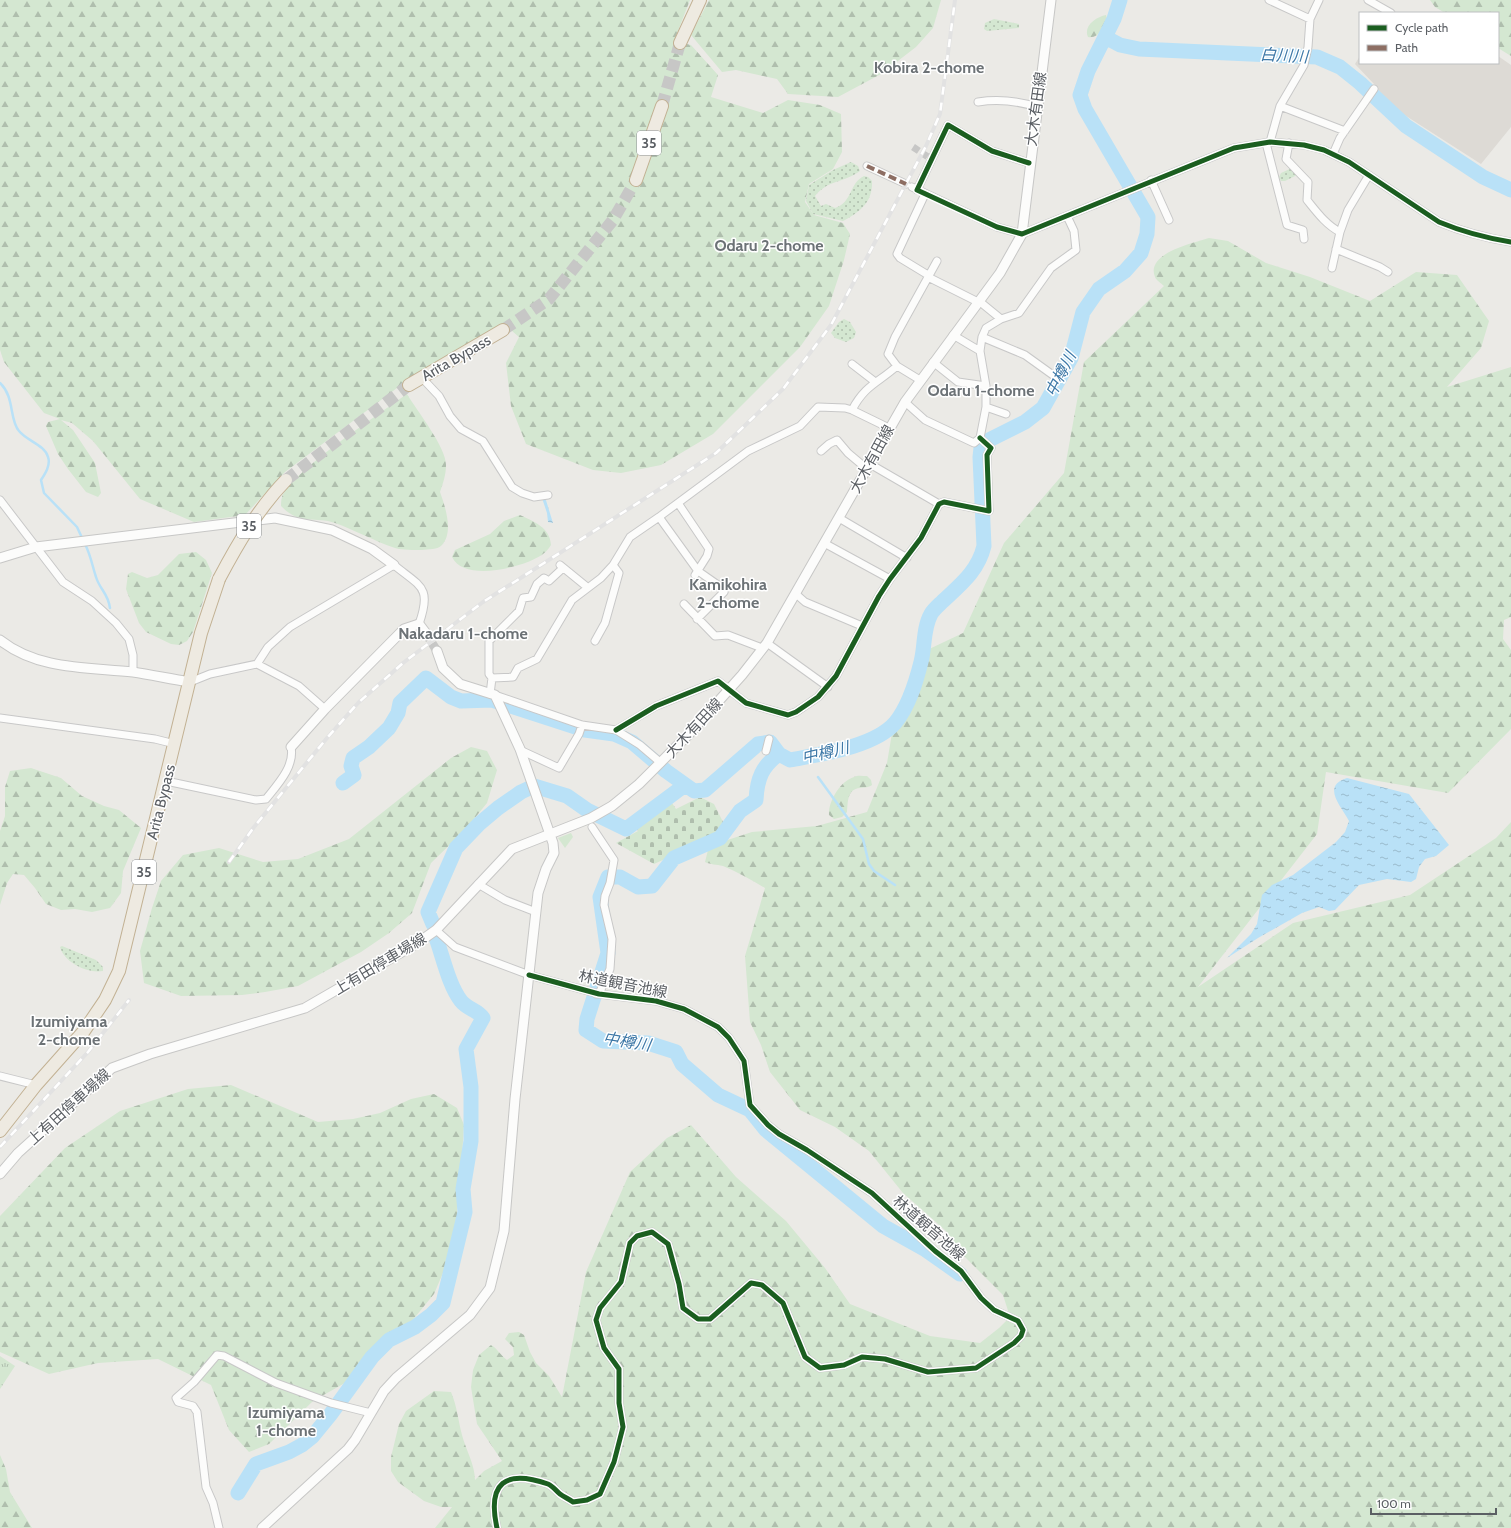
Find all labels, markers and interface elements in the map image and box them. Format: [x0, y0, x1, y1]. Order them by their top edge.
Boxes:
legend [1359, 12, 1499, 64]
text: Cycle path [1395, 20, 1448, 35]
text: Path [1395, 40, 1418, 55]
water label: 白川川 [1260, 45, 1310, 66]
district label: Kobira 2-chome [874, 58, 984, 77]
street label: 大木有田線 [1022, 71, 1050, 147]
road number: 35 [637, 131, 661, 155]
district label: Odaru 2-chome [714, 236, 824, 255]
street label: Arita Bypass [418, 331, 494, 385]
water label: 中樽川 [1041, 347, 1081, 400]
district label: Odaru 1-chome [928, 381, 1034, 400]
street label: 大木有田線 [846, 422, 898, 496]
road number: 35 [237, 514, 261, 538]
district label: Kamikohira 2-chome [689, 575, 767, 612]
district label: Nakadaru 1-chome [398, 624, 528, 643]
street label: 大木有田線 [662, 694, 726, 762]
water label: 中樽川 [800, 737, 853, 767]
street label: Arita Bypass [143, 762, 179, 842]
road number: 35 [132, 860, 156, 884]
street label: 上有田停車場線 [330, 929, 430, 999]
street label: 林道観音池線 [577, 967, 669, 1001]
district label: Izumiyama 2-chome [31, 1012, 107, 1049]
water label: 中樽川 [602, 1028, 654, 1055]
street label: 上有田停車場線 [24, 1065, 114, 1149]
street label: 林道観音池線 [889, 1192, 969, 1264]
district label: Izumiyama 1-chome [248, 1403, 324, 1440]
scale bar [1371, 1490, 1496, 1516]
text: 100 m [1377, 1496, 1411, 1511]

